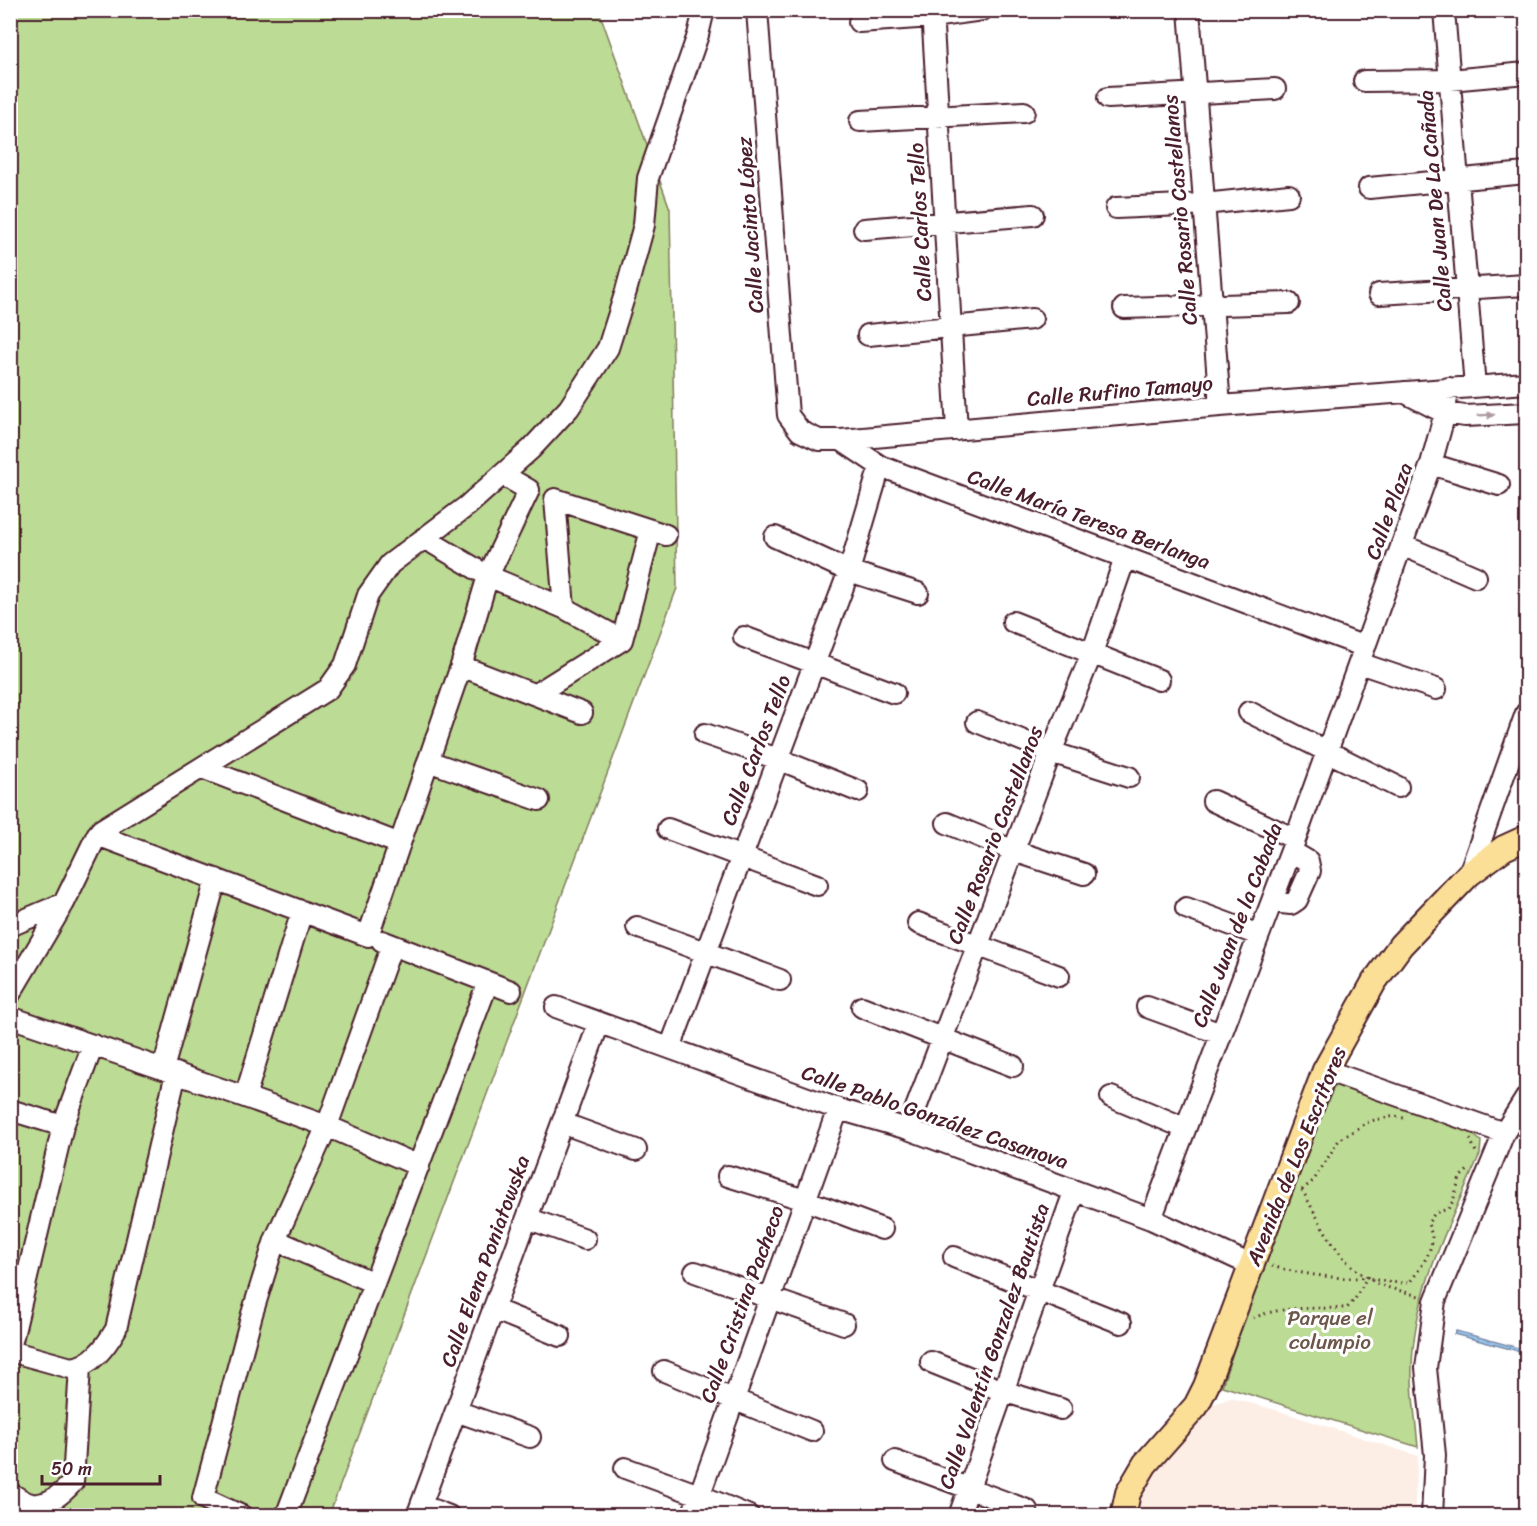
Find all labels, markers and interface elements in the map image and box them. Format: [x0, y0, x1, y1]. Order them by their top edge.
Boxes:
street label: Calle Juan De La Cañada [1406, 88, 1464, 313]
street label: Calle Rosario Castellanos [1151, 93, 1209, 327]
street label: Calle Jacinto López [725, 135, 775, 314]
street label: Calle Carlos Tello [897, 142, 943, 302]
street label: Calle Rufino Tamayo [1026, 364, 1215, 418]
one-way arrow [1476, 411, 1495, 420]
street label: Calle María Teresa Berlanga [962, 457, 1216, 581]
street label: Calle Plaza [1354, 457, 1424, 565]
street label: Calle Carlos Tello [710, 669, 802, 831]
street label: Calle Rosario Castellanos [936, 720, 1054, 950]
street label: Calle Juan de la Cabada [1180, 817, 1294, 1033]
street label: Avenida de Los Escritores [1234, 1040, 1358, 1273]
street label: Calle Pablo González Casanova [796, 1053, 1074, 1181]
street label: Calle Elena Poniatowska [429, 1149, 541, 1372]
street label: Calle Valentín Gonzalez Bautista [927, 1197, 1061, 1494]
street label: Calle Cristina Pacheco [689, 1199, 796, 1408]
park label: Parque el columpio [1287, 1299, 1374, 1361]
scale bar [42, 1448, 160, 1486]
text: 50 m [51, 1453, 92, 1485]

